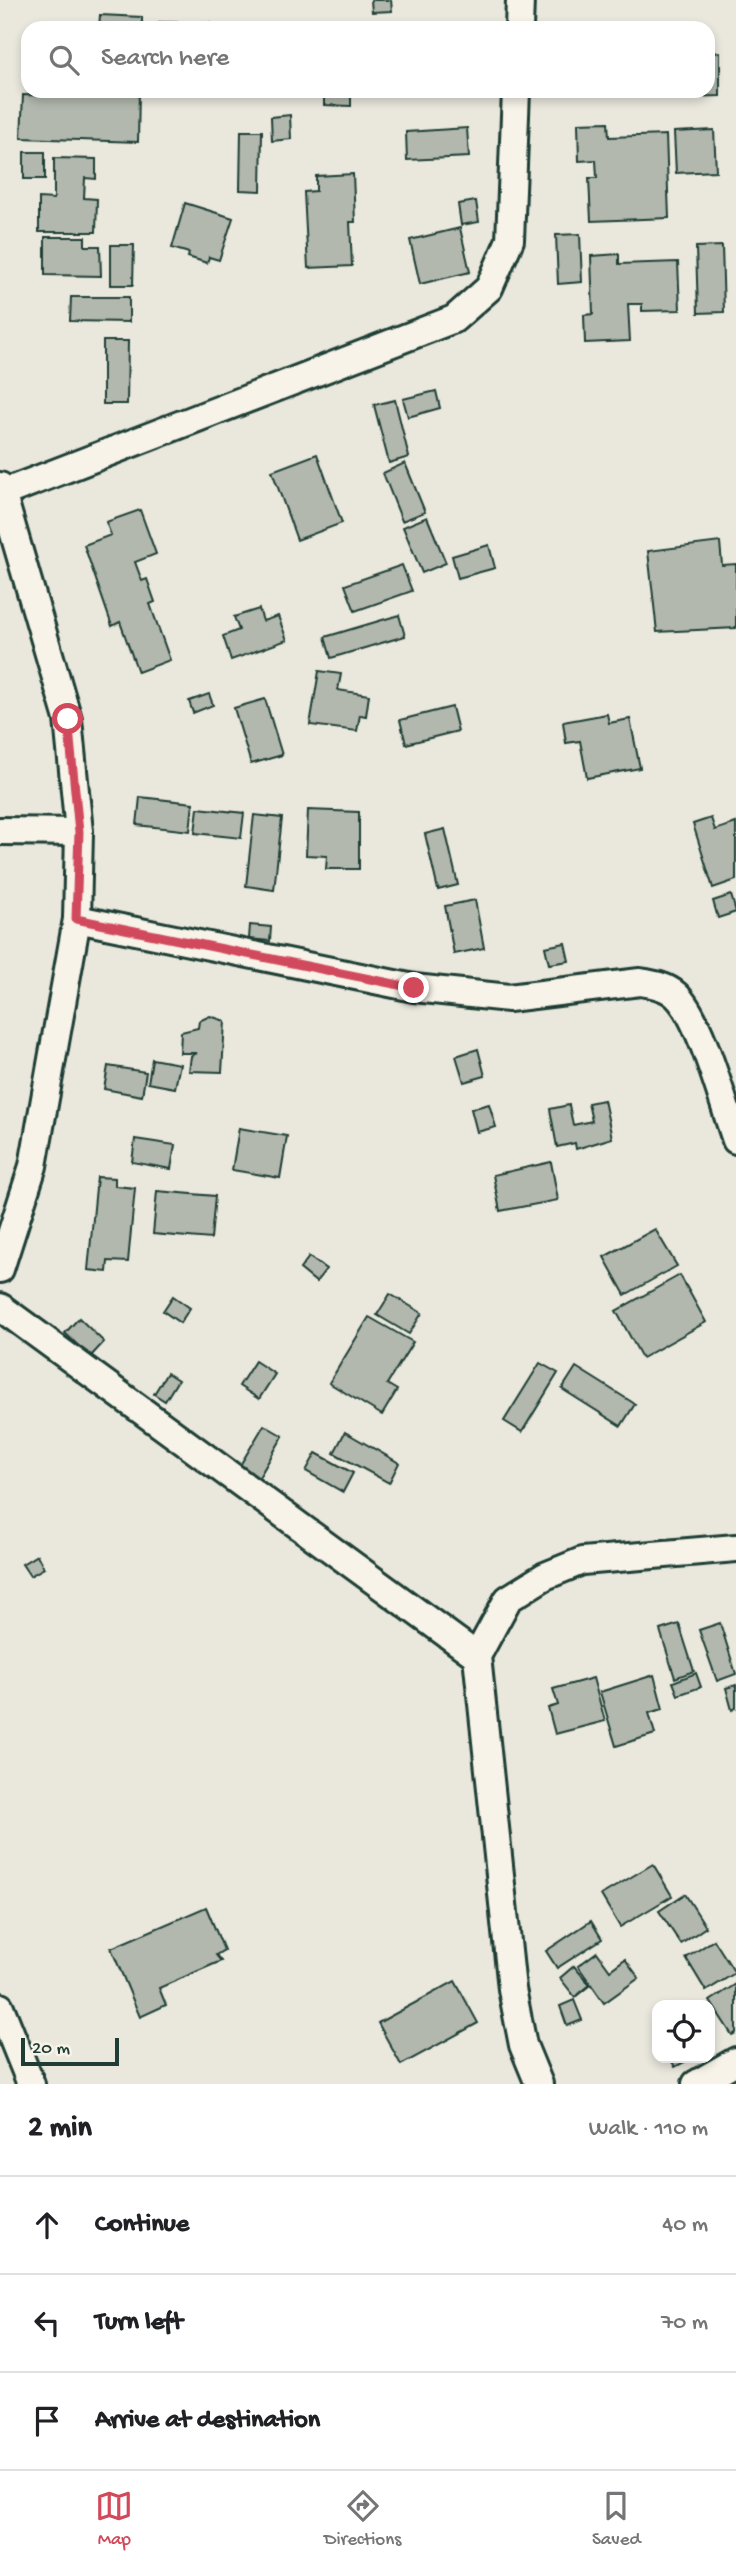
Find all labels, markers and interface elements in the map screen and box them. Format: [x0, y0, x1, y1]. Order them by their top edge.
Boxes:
search box [21, 21, 715, 98]
icon: search [45, 41, 83, 79]
text: Search here [101, 44, 229, 75]
route start [52, 703, 83, 734]
route end [398, 972, 429, 1003]
map controls [652, 2000, 715, 2063]
button: locate [652, 2000, 715, 2063]
scale bar [21, 2035, 119, 2067]
text: 20 m [32, 2038, 70, 2061]
text: 2 min [28, 2112, 92, 2147]
text: Walk · 110 m [589, 2116, 708, 2143]
icon: ahead [28, 2206, 66, 2244]
text: Continue [95, 2210, 189, 2241]
text: 40 m [662, 2212, 708, 2239]
icon: left [28, 2304, 66, 2342]
text: Turn left [95, 2308, 183, 2339]
text: 70 m [661, 2310, 708, 2337]
icon: arrive [28, 2402, 66, 2440]
text: Arrive at destination [95, 2406, 320, 2437]
tab: Map [95, 2487, 133, 2552]
tab: Directions [324, 2487, 401, 2552]
tab: Saved [592, 2487, 641, 2552]

